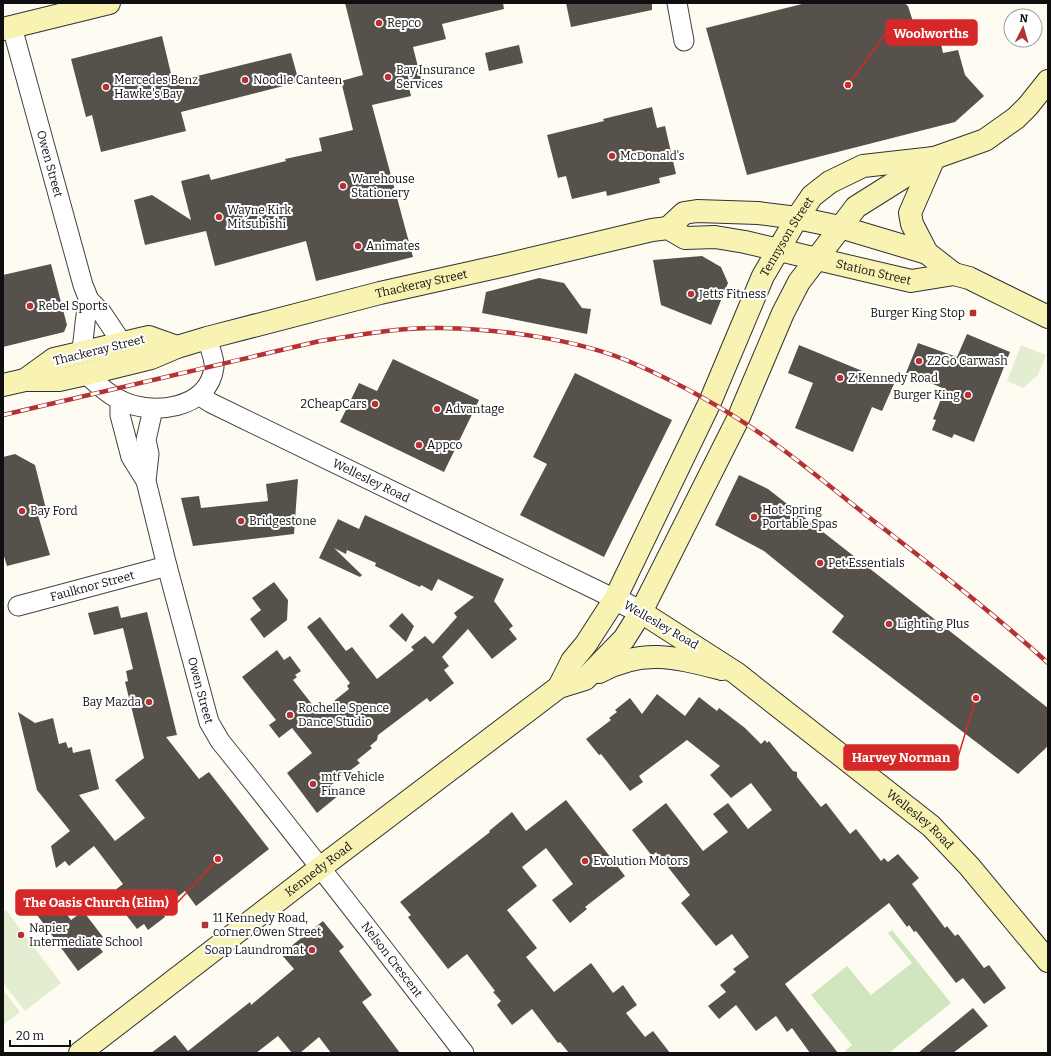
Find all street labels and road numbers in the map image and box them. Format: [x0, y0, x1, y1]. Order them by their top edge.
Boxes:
street label: Owen Street [34, 129, 66, 199]
street label: Tennyson Street [757, 194, 817, 279]
street label: Station Street [835, 257, 913, 288]
street label: Thackeray Street [374, 267, 469, 301]
street label: Thackeray Street [52, 332, 147, 368]
street label: Wellesley Road [330, 456, 412, 505]
street label: Faulknor Street [49, 568, 137, 604]
street label: Wellesley Road [621, 598, 701, 652]
street label: Owen Street [185, 655, 216, 726]
street label: Wellesley Road [884, 787, 956, 852]
street label: Kennedy Road [282, 839, 355, 899]
street label: Nelson Crescent [358, 919, 426, 1000]

